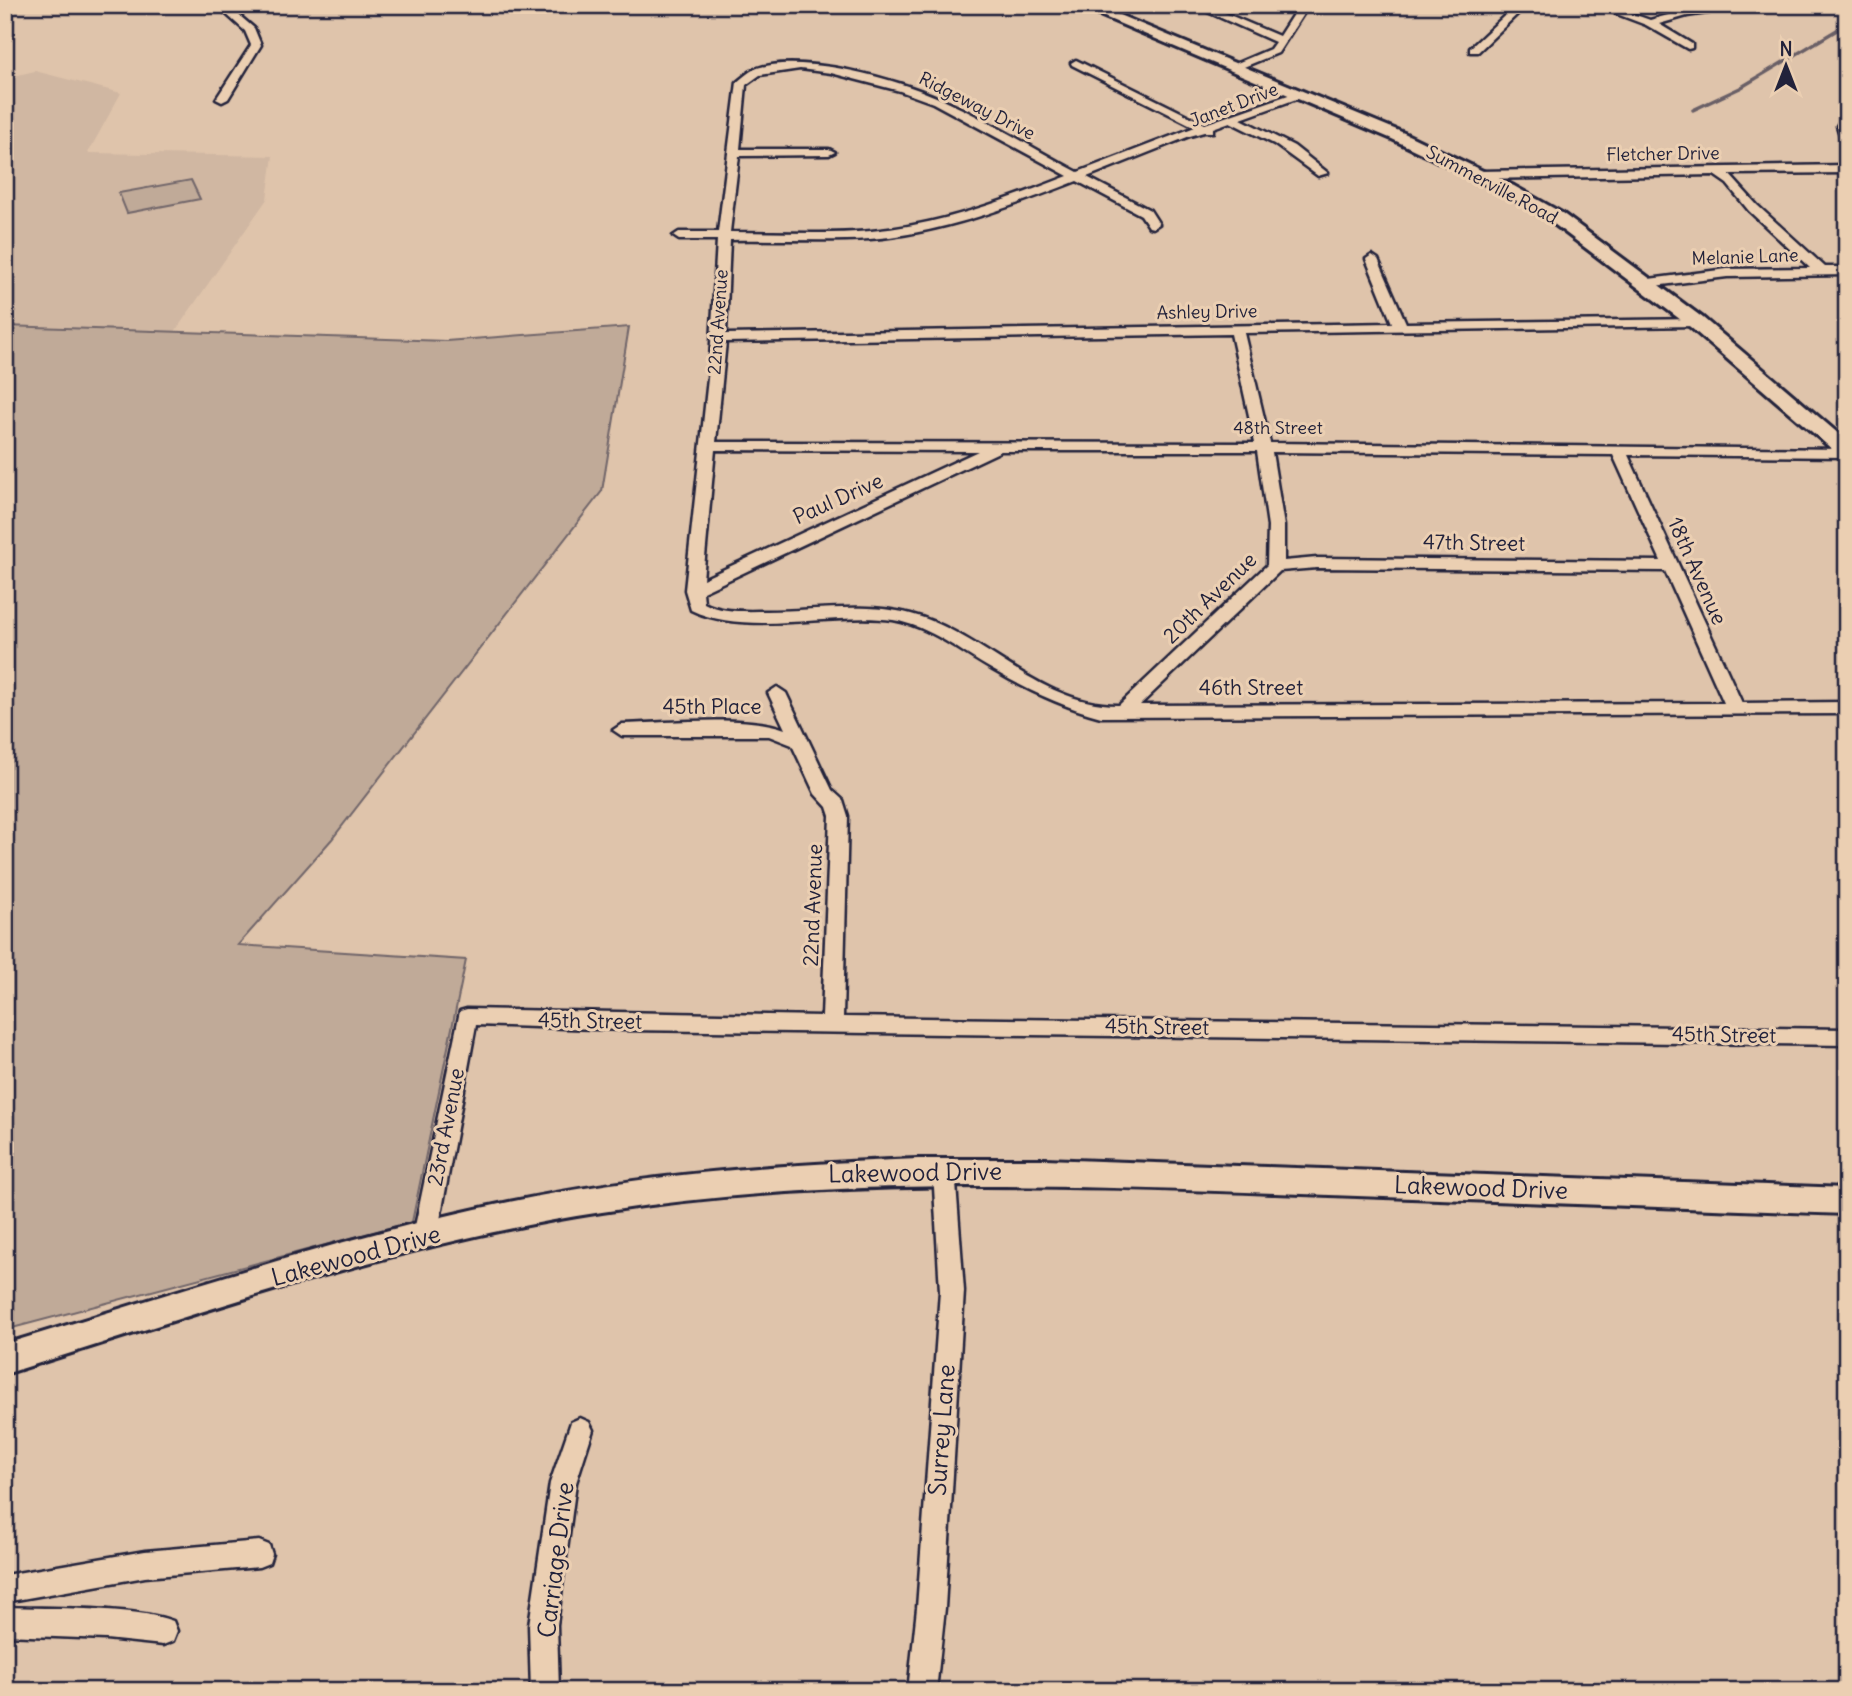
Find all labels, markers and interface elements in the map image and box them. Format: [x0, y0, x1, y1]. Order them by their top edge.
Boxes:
north arrow [1750, 32, 1820, 102]
text: N [1779, 37, 1793, 61]
street label: Ridgeway Drive [915, 66, 1039, 145]
street label: Janet Drive [1187, 77, 1281, 132]
street label: Summerville Road [1422, 140, 1563, 229]
street label: Fletcher Drive [1606, 141, 1720, 166]
street label: Melanie Lane [1691, 243, 1799, 270]
street label: 22nd Avenue [702, 269, 733, 375]
street label: Ashley Drive [1156, 299, 1258, 324]
street label: 48th Street [1233, 416, 1323, 439]
street label: Paul Drive [789, 467, 887, 530]
street label: 18th Avenue [1662, 513, 1733, 629]
street label: 47th Street [1423, 528, 1525, 557]
street label: 20th Avenue [1157, 546, 1262, 649]
street label: 46th Street [1199, 674, 1303, 701]
street label: 45th Place [662, 693, 762, 720]
street label: 22nd Avenue [797, 843, 828, 967]
street label: 45th Street [538, 1006, 642, 1035]
street label: 45th Street [1105, 1012, 1209, 1041]
street label: 45th Street [1672, 1020, 1776, 1049]
street label: 23rd Avenue [421, 1066, 470, 1188]
street label: Lakewood Drive [828, 1155, 1002, 1189]
street label: Lakewood Drive [1394, 1169, 1569, 1205]
street label: Lakewood Drive [268, 1218, 444, 1292]
street label: Surrey Lane [921, 1363, 961, 1497]
street label: Carriage Drive [531, 1480, 579, 1639]

